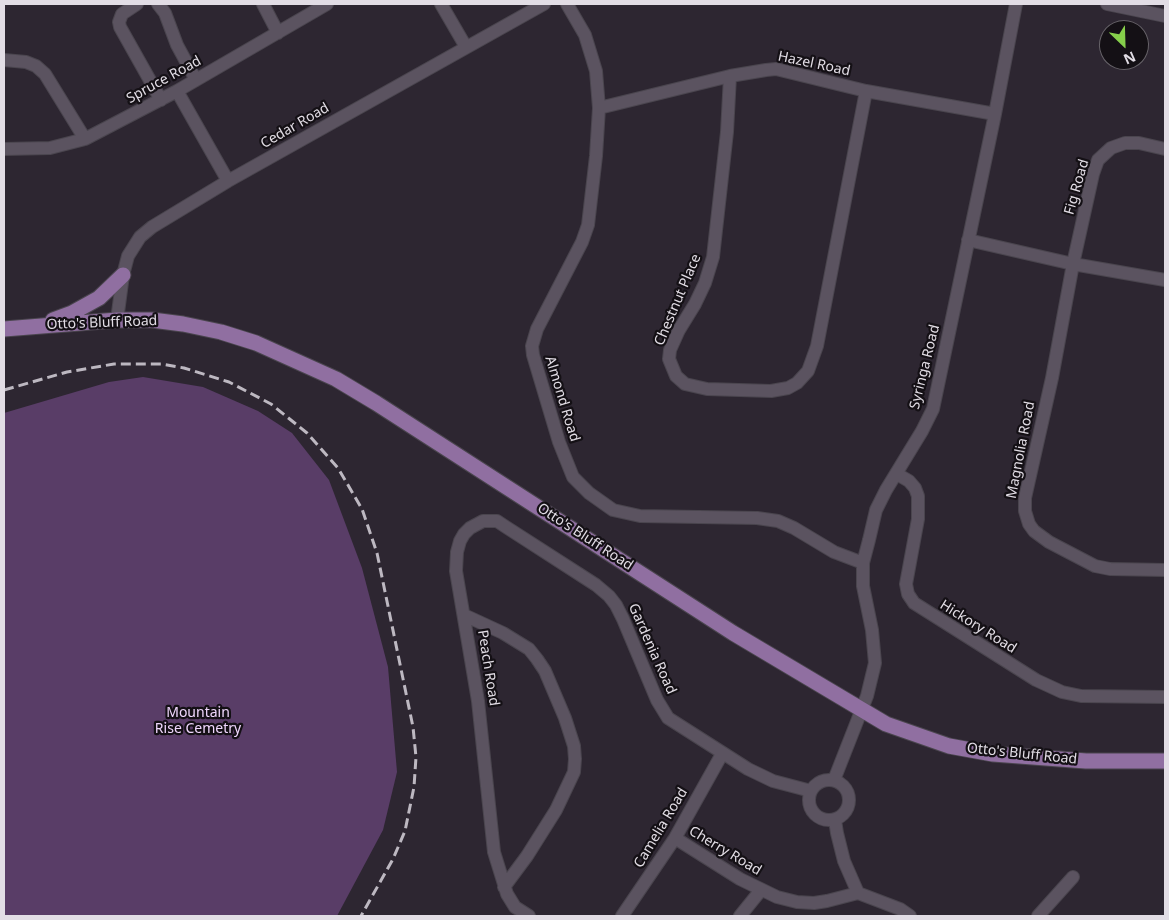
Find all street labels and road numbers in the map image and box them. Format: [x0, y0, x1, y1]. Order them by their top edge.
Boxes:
street label: Hazel Road [776, 48, 852, 80]
street label: Spruce Road [124, 53, 204, 107]
street label: Cedar Road [258, 100, 332, 152]
street label: Fig Road [1061, 157, 1093, 217]
street label: Chestnut Place [651, 252, 705, 348]
street label: Otto's Bluff Road [46, 313, 158, 333]
street label: Syringa Road [906, 323, 944, 411]
street label: Almond Road [541, 354, 583, 444]
street label: Magnolia Road [1003, 400, 1039, 500]
street label: Otto's Bluff Road [534, 500, 636, 574]
street label: Hickory Road [937, 597, 1019, 657]
street label: Gardenia Road [625, 601, 679, 697]
street label: Peach Road [474, 629, 502, 707]
street label: Otto's Bluff Road [966, 740, 1078, 768]
street label: Camelia Road [631, 785, 691, 871]
street label: Cherry Road [686, 823, 764, 879]

